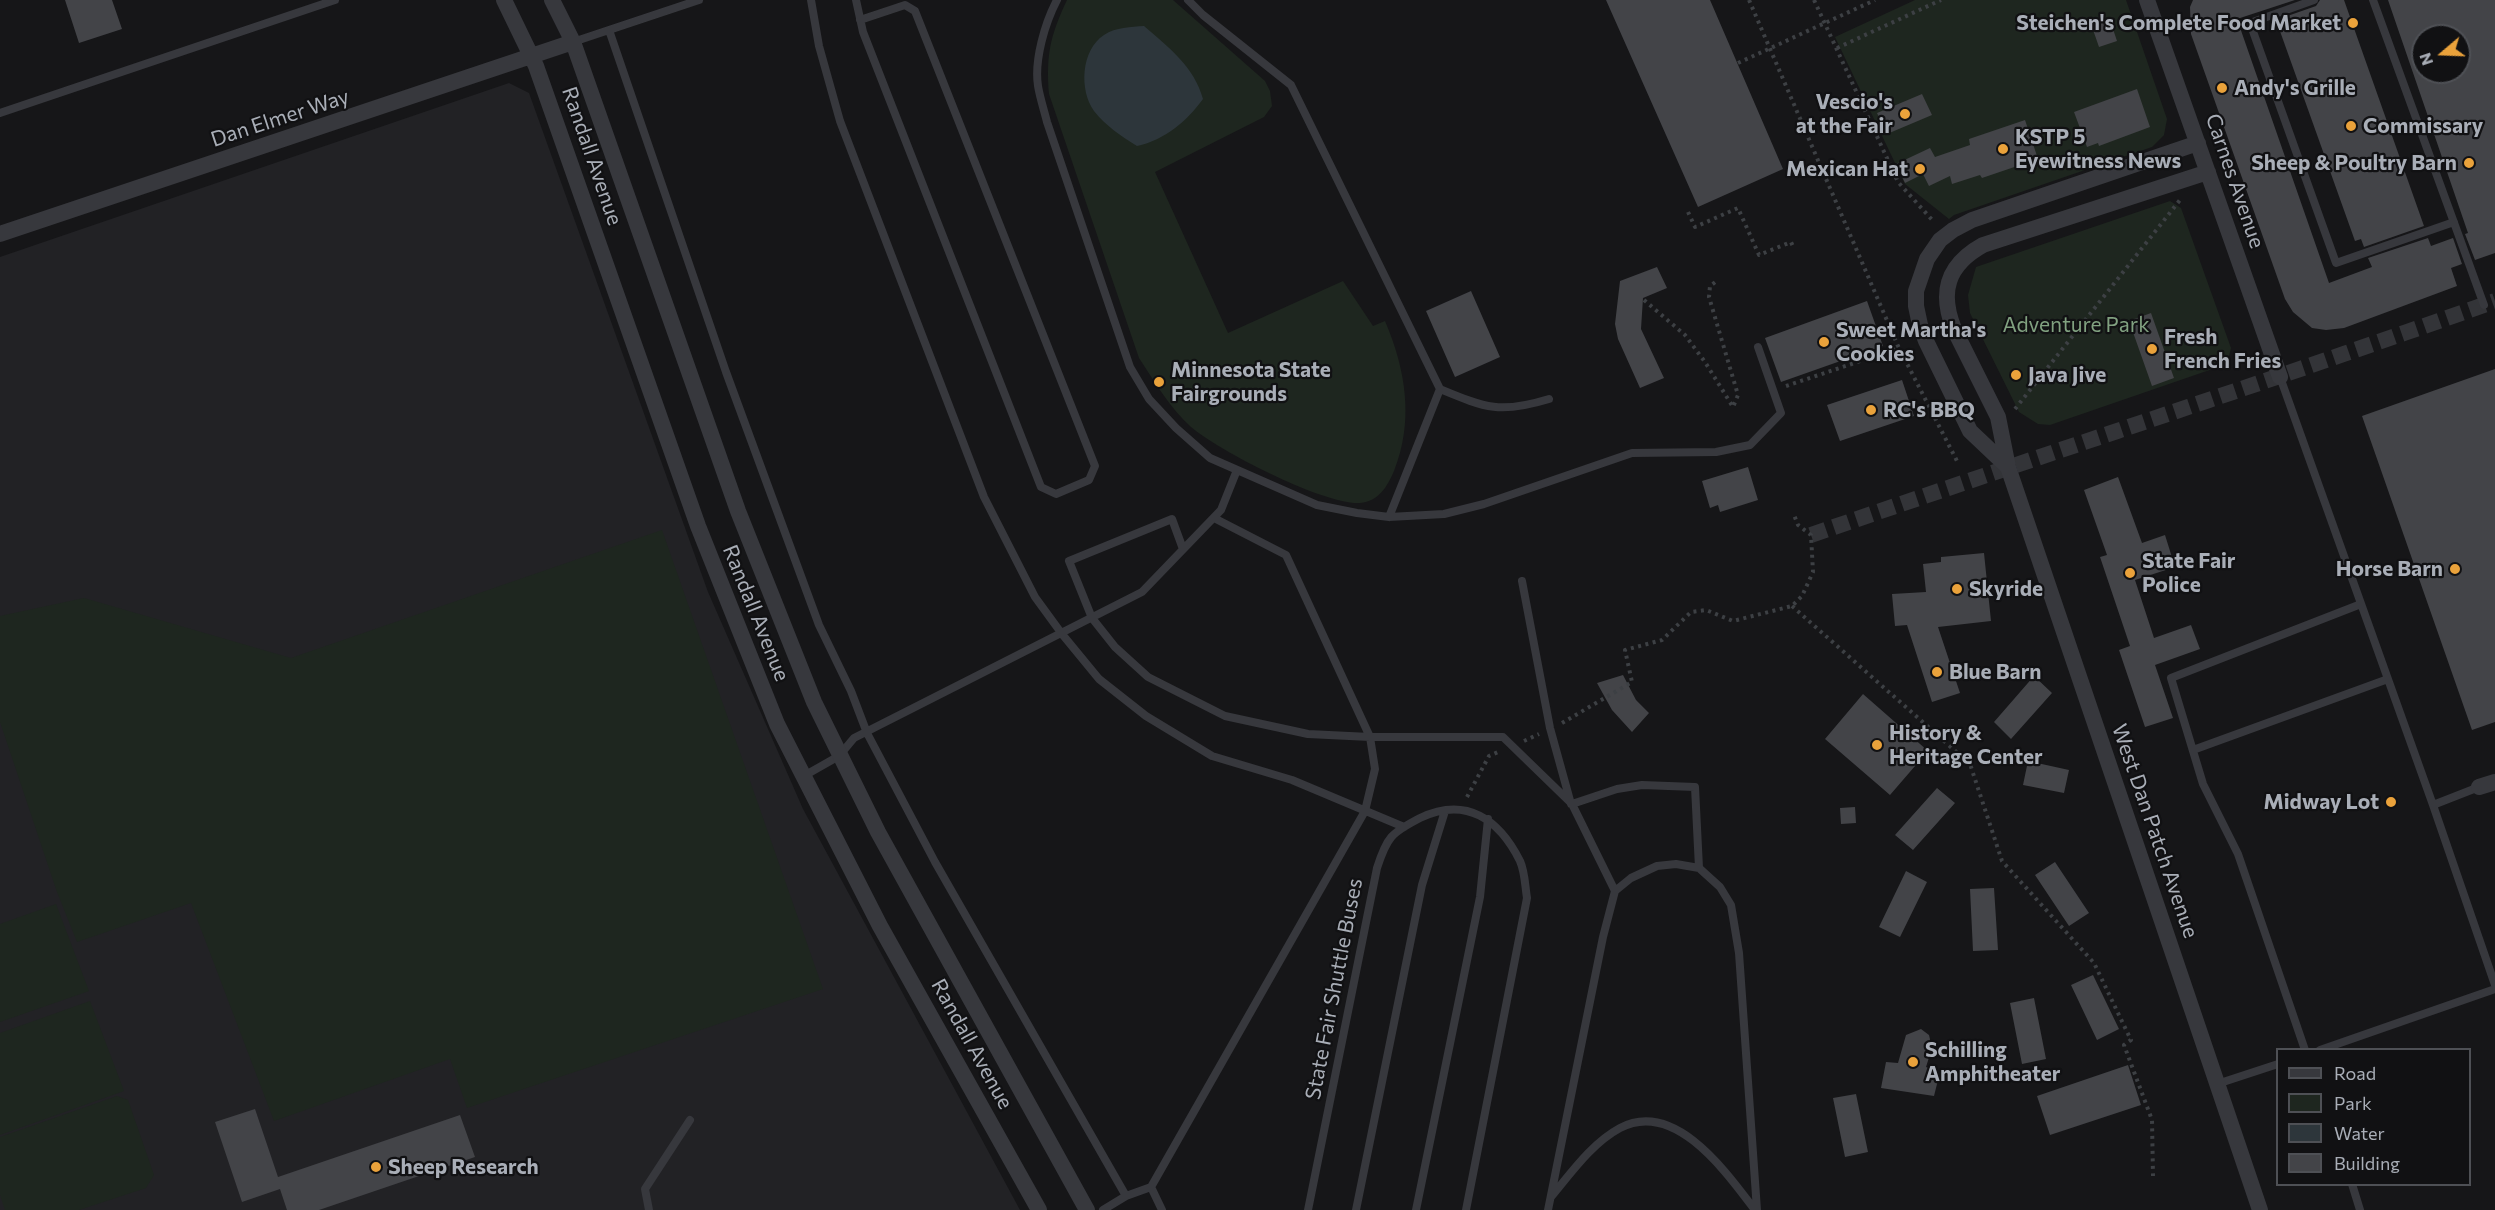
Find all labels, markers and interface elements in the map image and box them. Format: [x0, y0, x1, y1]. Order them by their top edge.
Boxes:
place label: Steichen's Complete Food Market [2016, 10, 2341, 36]
marker: Steichen's Complete Food Market [2346, 16, 2360, 30]
north arrow [2411, 24, 2471, 84]
text: N [2414, 51, 2436, 68]
place label: Andy's Grille [2234, 75, 2356, 101]
marker: Andy's Grille [2215, 81, 2229, 95]
street label: Randall Avenue [557, 83, 627, 229]
street label: Dan Elmer Way [208, 84, 352, 152]
place label: Vescio's at the Fair [1796, 89, 1893, 139]
marker: Vescio's at the Fair [1898, 107, 1912, 121]
street label: Carnes Avenue [2200, 110, 2270, 252]
place label: Commissary [2363, 113, 2483, 139]
marker: Commissary [2344, 119, 2358, 133]
place label: KSTP 5 Eyewitness News [2015, 124, 2181, 174]
marker: KSTP 5 Eyewitness News [1996, 142, 2010, 156]
place label: Sheep & Poultry Barn [2251, 150, 2457, 176]
place label: Mexican Hat [1786, 156, 1908, 182]
marker: Sheep & Poultry Barn [2462, 156, 2476, 170]
marker: Mexican Hat [1913, 162, 1927, 176]
park label: Adventure Park [2002, 312, 2150, 338]
place label: Sweet Martha's Cookies [1836, 317, 1986, 367]
place label: Fresh French Fries [2164, 324, 2281, 374]
marker: Sweet Martha's Cookies [1817, 335, 1831, 349]
marker: Fresh French Fries [2145, 342, 2159, 356]
place label: Minnesota State Fairgrounds [1171, 357, 1331, 407]
place label: Java Jive [2028, 362, 2106, 388]
marker: Java Jive [2009, 368, 2023, 382]
marker: Minnesota State Fairgrounds [1152, 375, 1166, 389]
place label: RC's BBQ [1883, 397, 1975, 423]
marker: RC's BBQ [1864, 403, 1878, 417]
street label: Randall Avenue [717, 541, 795, 685]
place label: State Fair Police [2142, 548, 2235, 598]
place label: Horse Barn [2336, 556, 2443, 582]
marker: Horse Barn [2448, 562, 2462, 576]
marker: State Fair Police [2123, 566, 2137, 580]
place label: Skyride [1969, 576, 2043, 602]
marker: Skyride [1950, 582, 1964, 596]
place label: Blue Barn [1949, 659, 2041, 685]
marker: Blue Barn [1930, 665, 1944, 679]
place label: History & Heritage Center [1889, 720, 2043, 770]
street label: West Dan Patch Avenue [2107, 721, 2203, 941]
marker: History & Heritage Center [1870, 738, 1884, 752]
place label: Midway Lot [2264, 789, 2379, 815]
marker: Midway Lot [2384, 795, 2398, 809]
street label: State Fair Shuttle Buses [1300, 876, 1368, 1102]
street label: Randall Avenue [926, 975, 1018, 1113]
place label: Schilling Amphitheater [1925, 1037, 2060, 1087]
legend [2276, 1048, 2471, 1186]
marker: Schilling Amphitheater [1906, 1055, 1920, 1069]
text: Road [2334, 1062, 2376, 1084]
text: Park [2334, 1092, 2372, 1114]
text: Water [2334, 1122, 2385, 1144]
text: Building [2334, 1152, 2400, 1174]
place label: Sheep Research [388, 1154, 539, 1180]
marker: Sheep Research [369, 1160, 383, 1174]

